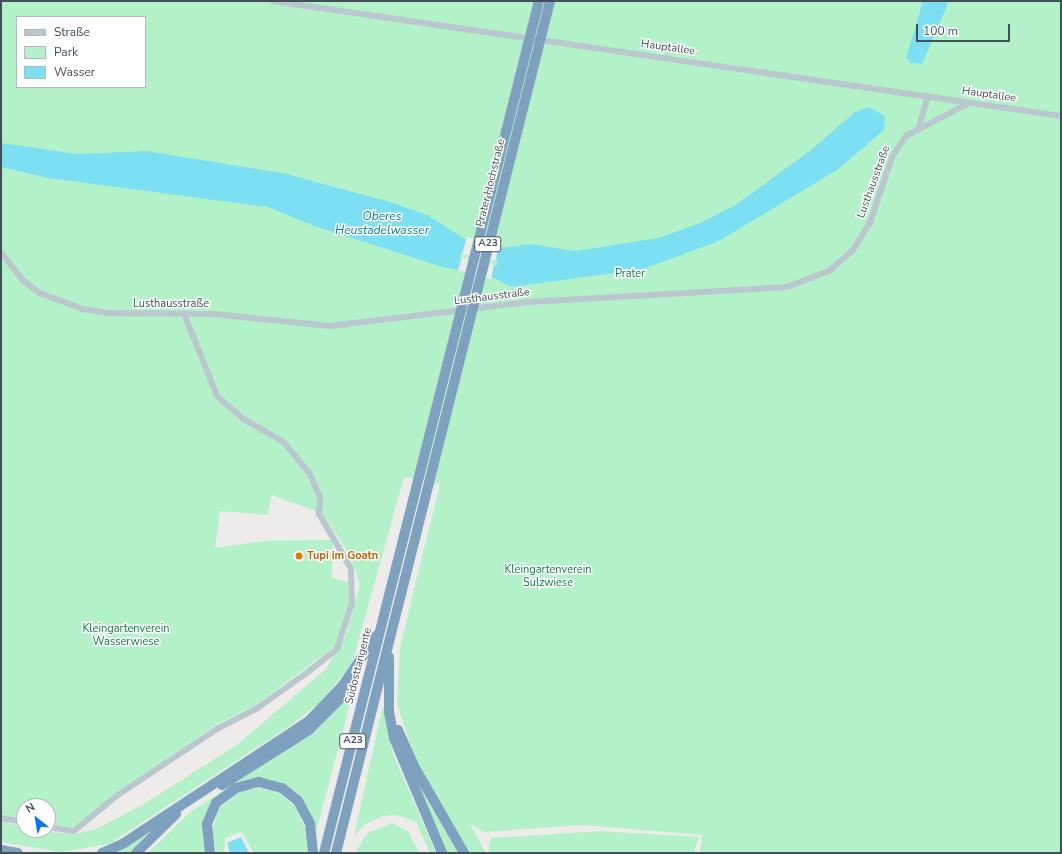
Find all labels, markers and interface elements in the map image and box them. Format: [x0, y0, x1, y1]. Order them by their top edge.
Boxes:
legend [16, 16, 146, 88]
scale bar [918, 16, 1012, 42]
text: 100 m [923, 23, 958, 39]
text: Straße [54, 24, 90, 40]
street label: Hauptallee [640, 38, 696, 58]
text: Park [54, 44, 78, 60]
text: Wasser [54, 64, 95, 80]
street label: Hauptallee [961, 85, 1017, 105]
street label: Prater Hochstraße [474, 138, 508, 228]
street label: Lusthausstraße [855, 144, 893, 220]
water label: Oberes Heustadelwasser [335, 210, 429, 238]
road number: A23 [474, 236, 502, 252]
park label: Prater [615, 267, 645, 281]
street label: Lusthausstraße [453, 286, 531, 308]
street label: Lusthausstraße [133, 297, 209, 311]
place label: Tupi im Goatn [307, 549, 378, 563]
marker: Tupi im Goatn [294, 551, 304, 561]
park label: Kleingartenverein Sulzwiese [504, 564, 592, 590]
park label: Kleingartenverein Wasserwiese [82, 623, 170, 649]
street label: Südosttangente [343, 626, 375, 706]
road number: A23 [339, 733, 367, 749]
north arrow [16, 798, 56, 838]
text: N [23, 799, 38, 817]

